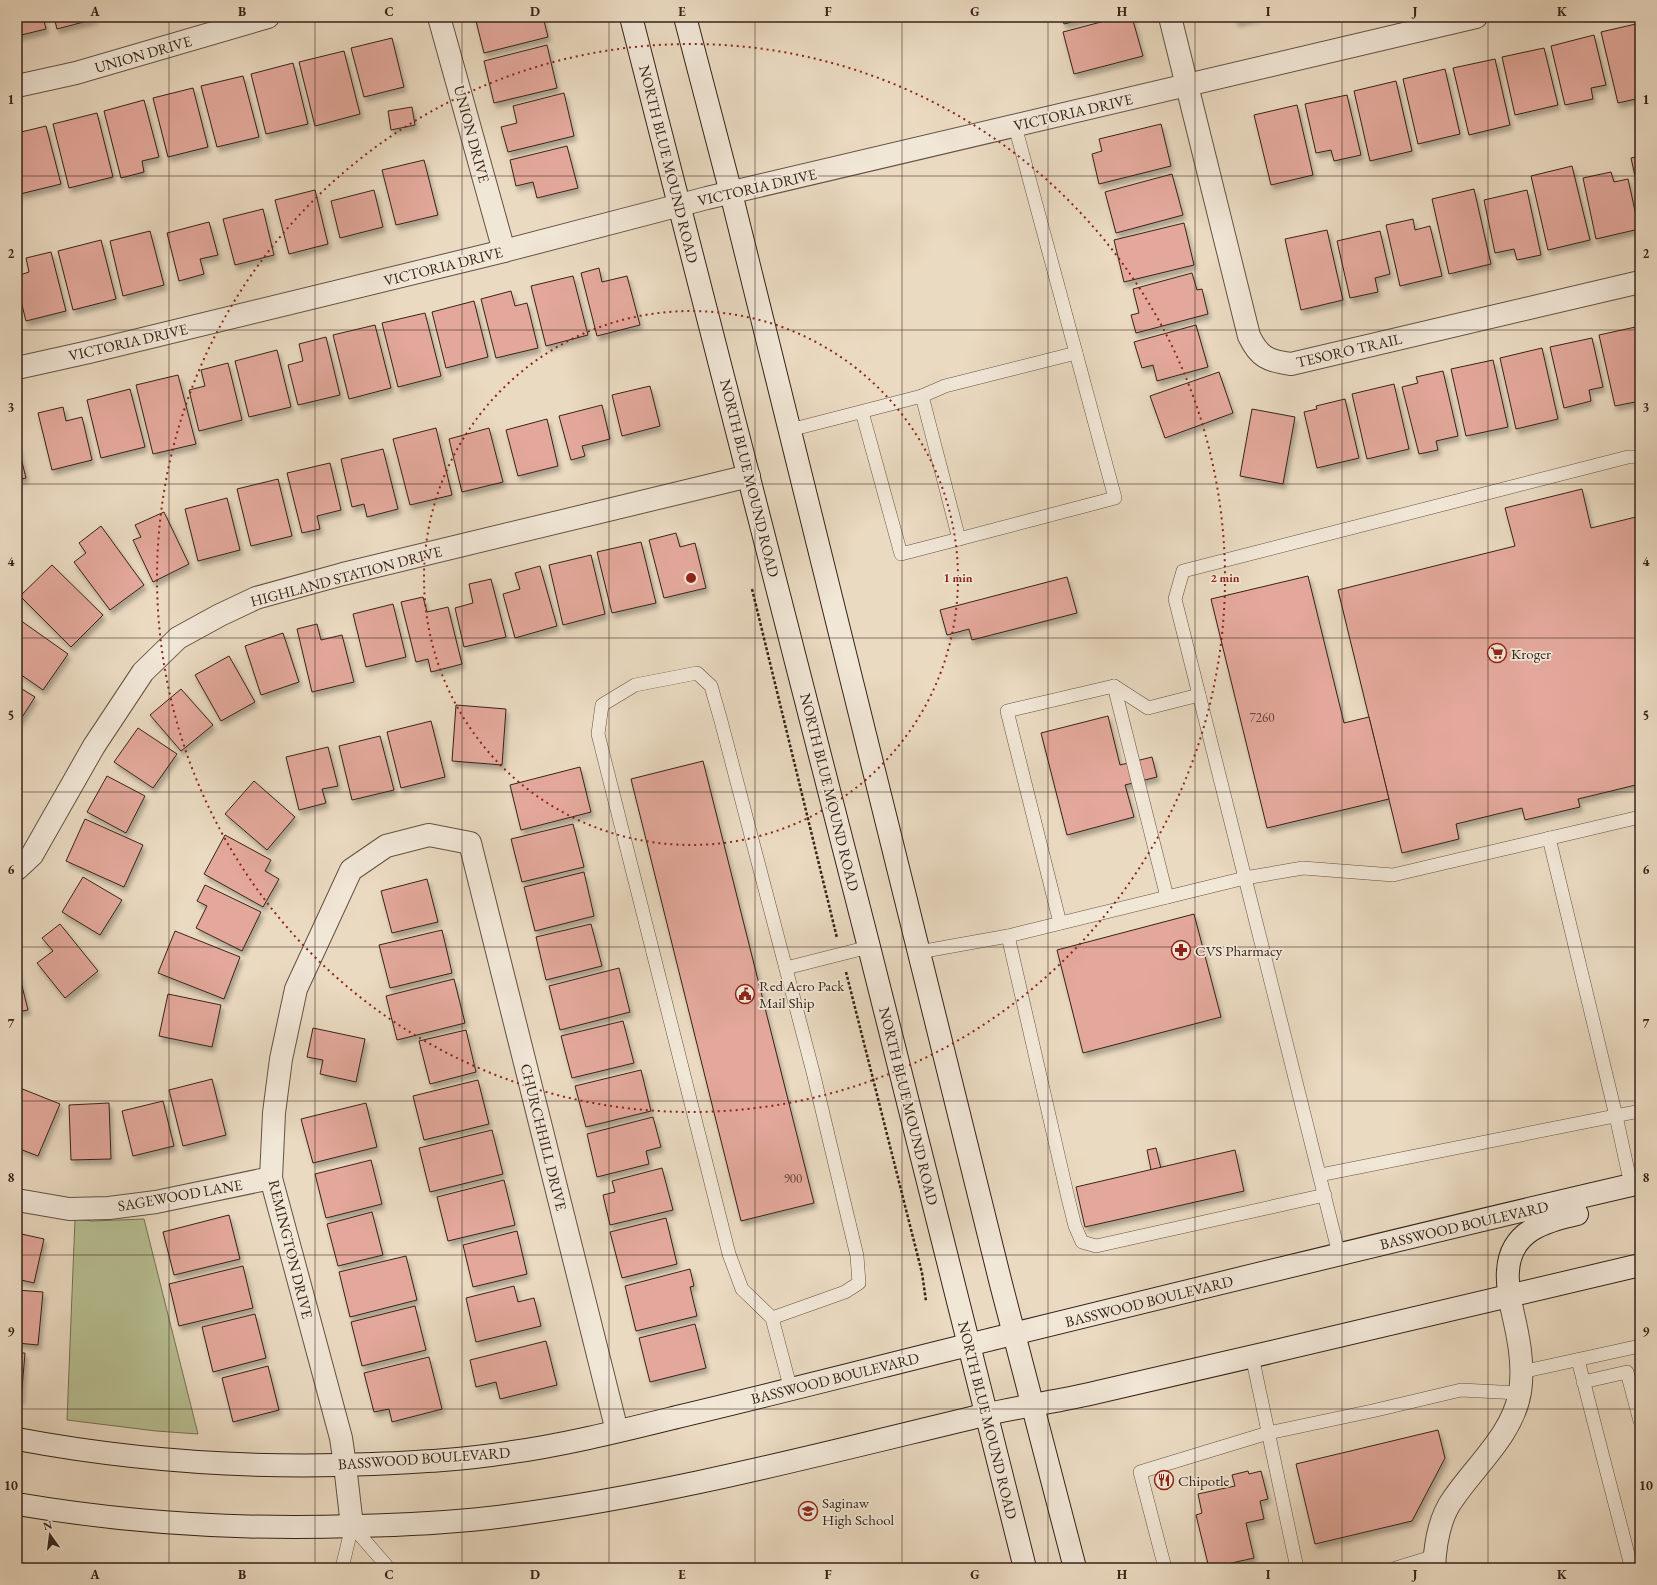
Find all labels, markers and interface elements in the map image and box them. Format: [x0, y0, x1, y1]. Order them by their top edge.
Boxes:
text: A [89, 3, 100, 20]
text: B [238, 3, 246, 20]
text: C [384, 3, 394, 20]
text: D [530, 3, 540, 20]
text: E [678, 3, 686, 20]
text: F [824, 3, 832, 20]
text: G [970, 3, 980, 20]
text: H [1117, 3, 1128, 20]
text: I [1266, 3, 1271, 20]
text: J [1411, 3, 1418, 20]
text: K [1557, 3, 1568, 20]
street label: UNION DRIVE [92, 31, 194, 77]
street label: NORTH BLUE MOUND ROAD [635, 63, 703, 265]
street label: UNION DRIVE [450, 83, 494, 185]
street label: VICTORIA DRIVE [1011, 89, 1135, 135]
text: 1 [8, 91, 15, 108]
text: 1 [1643, 91, 1650, 108]
street label: VICTORIA DRIVE [695, 164, 819, 210]
street label: VICTORIA DRIVE [382, 242, 505, 290]
text: 2 [8, 245, 15, 262]
text: 2 [1643, 245, 1650, 262]
street label: VICTORIA DRIVE [66, 319, 190, 365]
street label: TESORO TRAIL [1294, 329, 1404, 371]
street label: NORTH BLUE MOUND ROAD [716, 377, 784, 579]
text: 3 [8, 399, 15, 416]
text: 3 [1643, 399, 1650, 416]
street label: HIGHLAND STATION DRIVE [248, 541, 444, 611]
text: 4 [8, 553, 15, 570]
text: 4 [1643, 553, 1650, 570]
text: 1 min [943, 570, 973, 586]
text: 2 min [1210, 570, 1240, 586]
centre of rings [684, 571, 698, 585]
supermarket icon: Kroger [1486, 642, 1508, 664]
place label: Kroger [1511, 644, 1551, 663]
street label: NORTH BLUE MOUND ROAD [796, 691, 864, 893]
text: 5 [8, 707, 14, 724]
text: 5 [1643, 707, 1649, 724]
house number: 7260 [1250, 709, 1274, 726]
text: 6 [8, 861, 15, 878]
text: 6 [1643, 861, 1650, 878]
pharmacy icon: CVS Pharmacy [1170, 939, 1192, 961]
place label: CVS Pharmacy [1195, 941, 1283, 960]
place label: Red Aero Pack Mail Ship [759, 976, 845, 1012]
public building icon: Red Aero Pack Mail Ship [734, 983, 756, 1005]
street label: NORTH BLUE MOUND ROAD [875, 1005, 943, 1207]
text: 7 [8, 1015, 15, 1032]
text: 7 [1643, 1015, 1650, 1032]
street label: CHURCHHILL DRIVE [517, 1062, 572, 1213]
text: 8 [8, 1169, 15, 1186]
text: 8 [1643, 1169, 1650, 1186]
house number: 900 [784, 1170, 802, 1187]
street label: SAGEWOOD LANE [116, 1175, 244, 1215]
street label: REMINGTON DRIVE [265, 1178, 318, 1321]
street label: BASSWOOD BOULEVARD [1378, 1196, 1550, 1254]
street label: BASSWOOD BOULEVARD [1063, 1271, 1235, 1331]
street label: NORTH BLUE MOUND ROAD [954, 1319, 1022, 1521]
text: 9 [8, 1323, 15, 1340]
text: 9 [1643, 1323, 1650, 1340]
street label: BASSWOOD BOULEVARD [749, 1348, 921, 1408]
street label: BASSWOOD BOULEVARD [337, 1443, 511, 1473]
restaurant icon: Chipotle [1153, 1469, 1175, 1491]
place label: Chipotle [1178, 1471, 1230, 1490]
text: 10 [4, 1477, 18, 1494]
text: 10 [1639, 1477, 1653, 1494]
place label: Saginaw High School [822, 1493, 895, 1529]
school or university icon: Saginaw High School [797, 1500, 819, 1522]
north arrow [30, 1515, 70, 1555]
text: N [42, 1517, 54, 1533]
text: A [89, 1566, 100, 1583]
text: B [238, 1566, 246, 1583]
text: C [384, 1566, 394, 1583]
text: D [530, 1566, 540, 1583]
text: E [678, 1566, 686, 1583]
text: F [824, 1566, 832, 1583]
text: G [970, 1566, 980, 1583]
text: H [1117, 1566, 1128, 1583]
text: I [1266, 1566, 1271, 1583]
text: J [1411, 1566, 1418, 1583]
text: K [1557, 1566, 1568, 1583]

